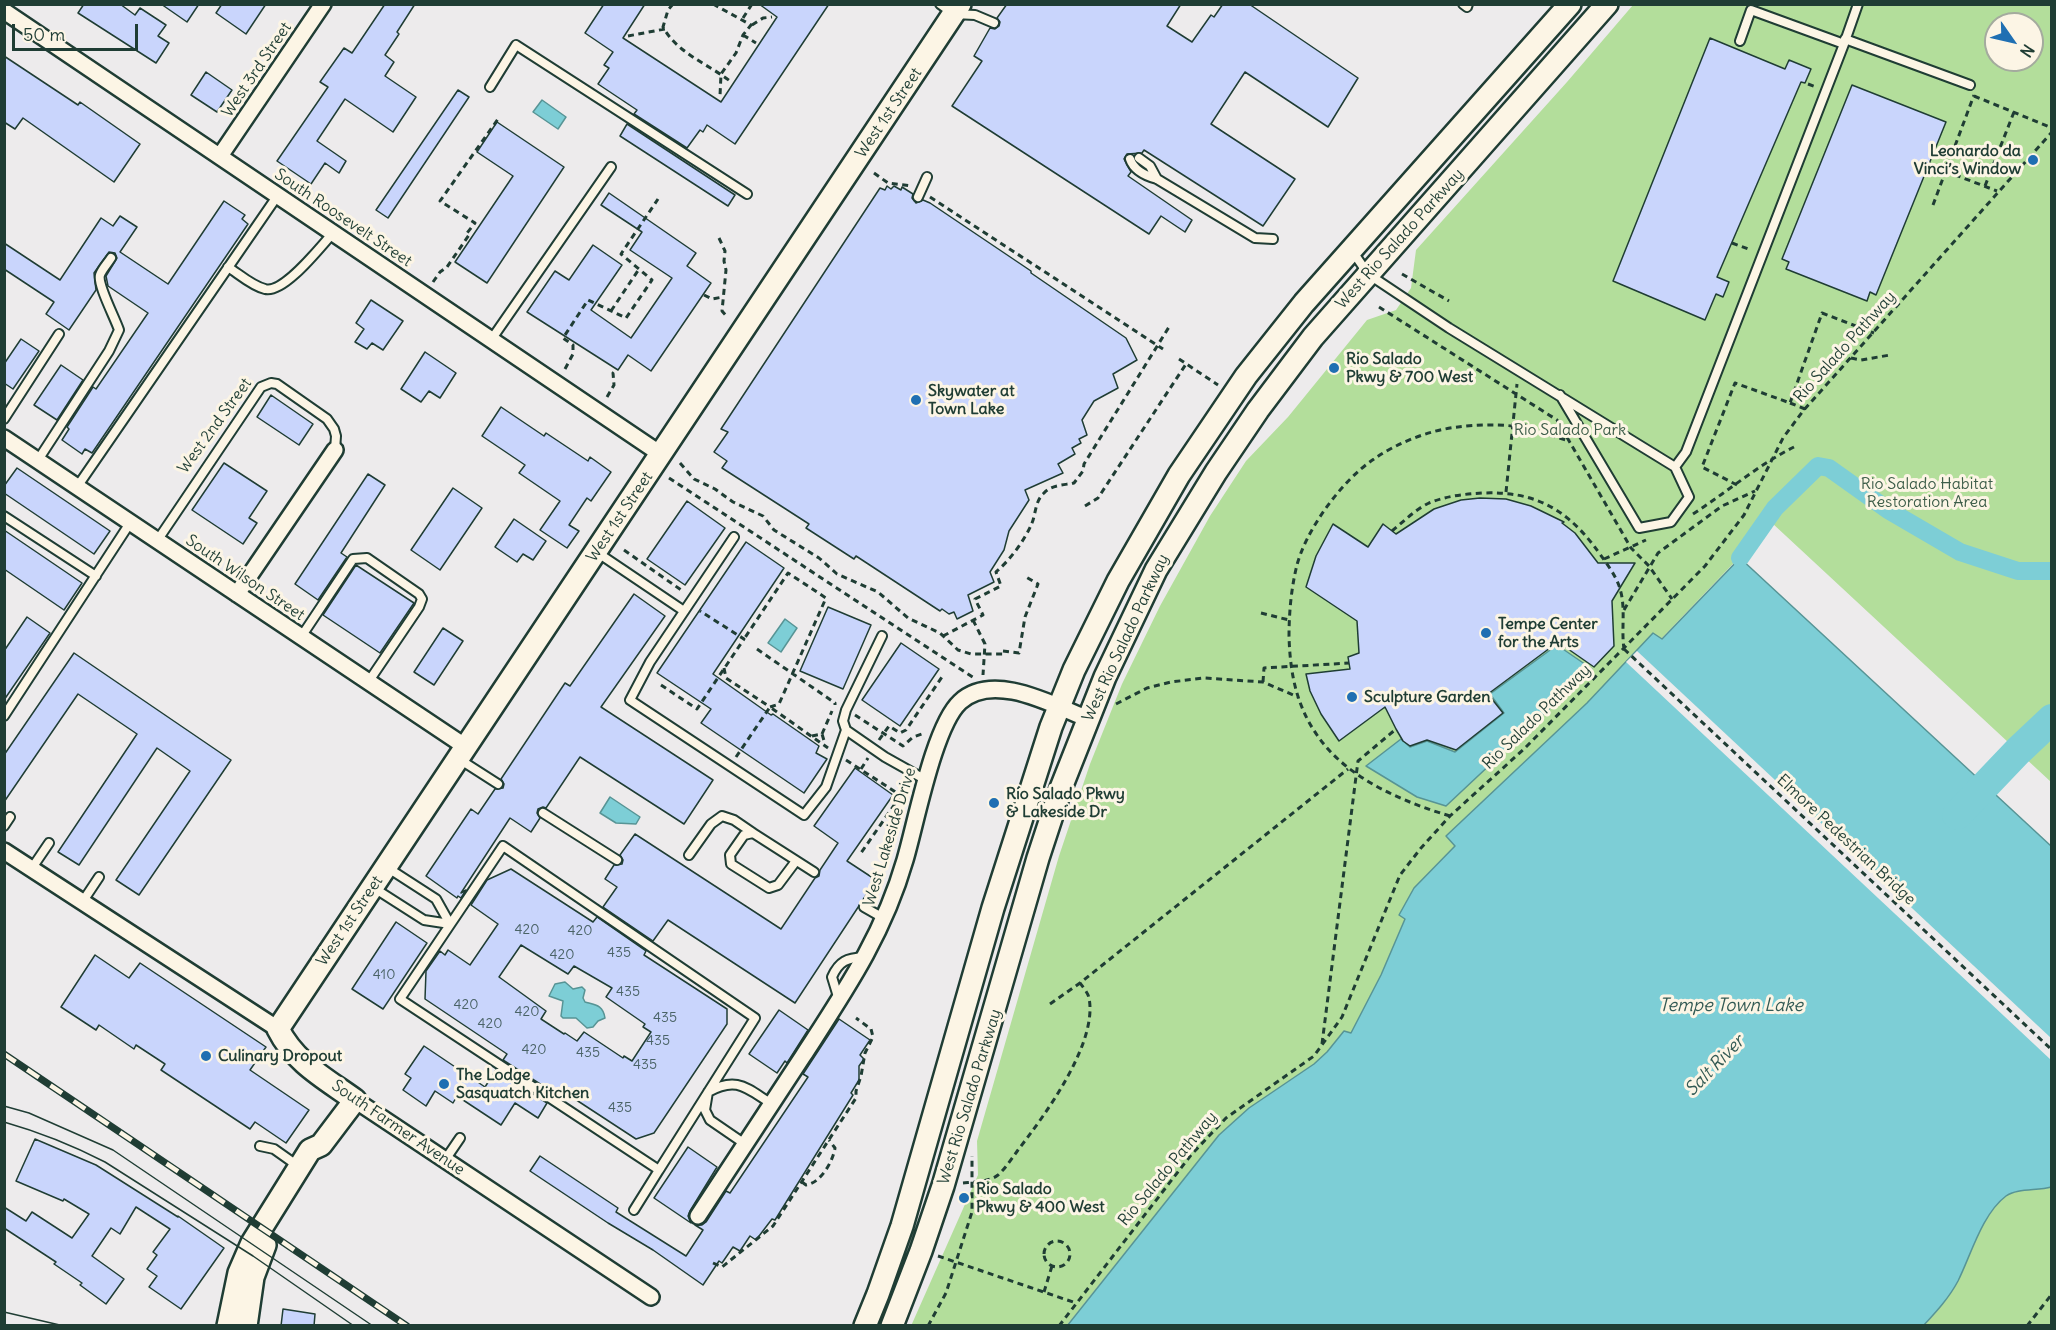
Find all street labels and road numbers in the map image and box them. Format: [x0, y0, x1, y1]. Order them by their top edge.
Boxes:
street label: West 3rd Street [218, 19, 296, 121]
street label: West 1st Street [852, 64, 926, 162]
street label: South Roosevelt Street [271, 165, 415, 271]
street label: West Rio Salado Parkway [1332, 165, 1468, 313]
street label: Rio Salado Pathway [1790, 287, 1900, 407]
street label: West 2nd Street [174, 375, 256, 477]
street label: West 1st Street [583, 468, 657, 566]
street label: South Wilson Street [182, 531, 308, 625]
street label: West Rio Salado Parkway [1079, 551, 1173, 725]
street label: Rio Salado Pathway [1479, 660, 1595, 774]
street label: West Lakeside Drive [860, 765, 920, 909]
street label: Elmore Pedestrian Bridge [1773, 771, 1919, 909]
street label: West 1st Street [313, 872, 387, 970]
street label: West Rio Salado Parkway [934, 1007, 1006, 1187]
street label: South Farmer Avenue [328, 1076, 468, 1180]
street label: Rio Salado Pathway [1115, 1108, 1221, 1230]

